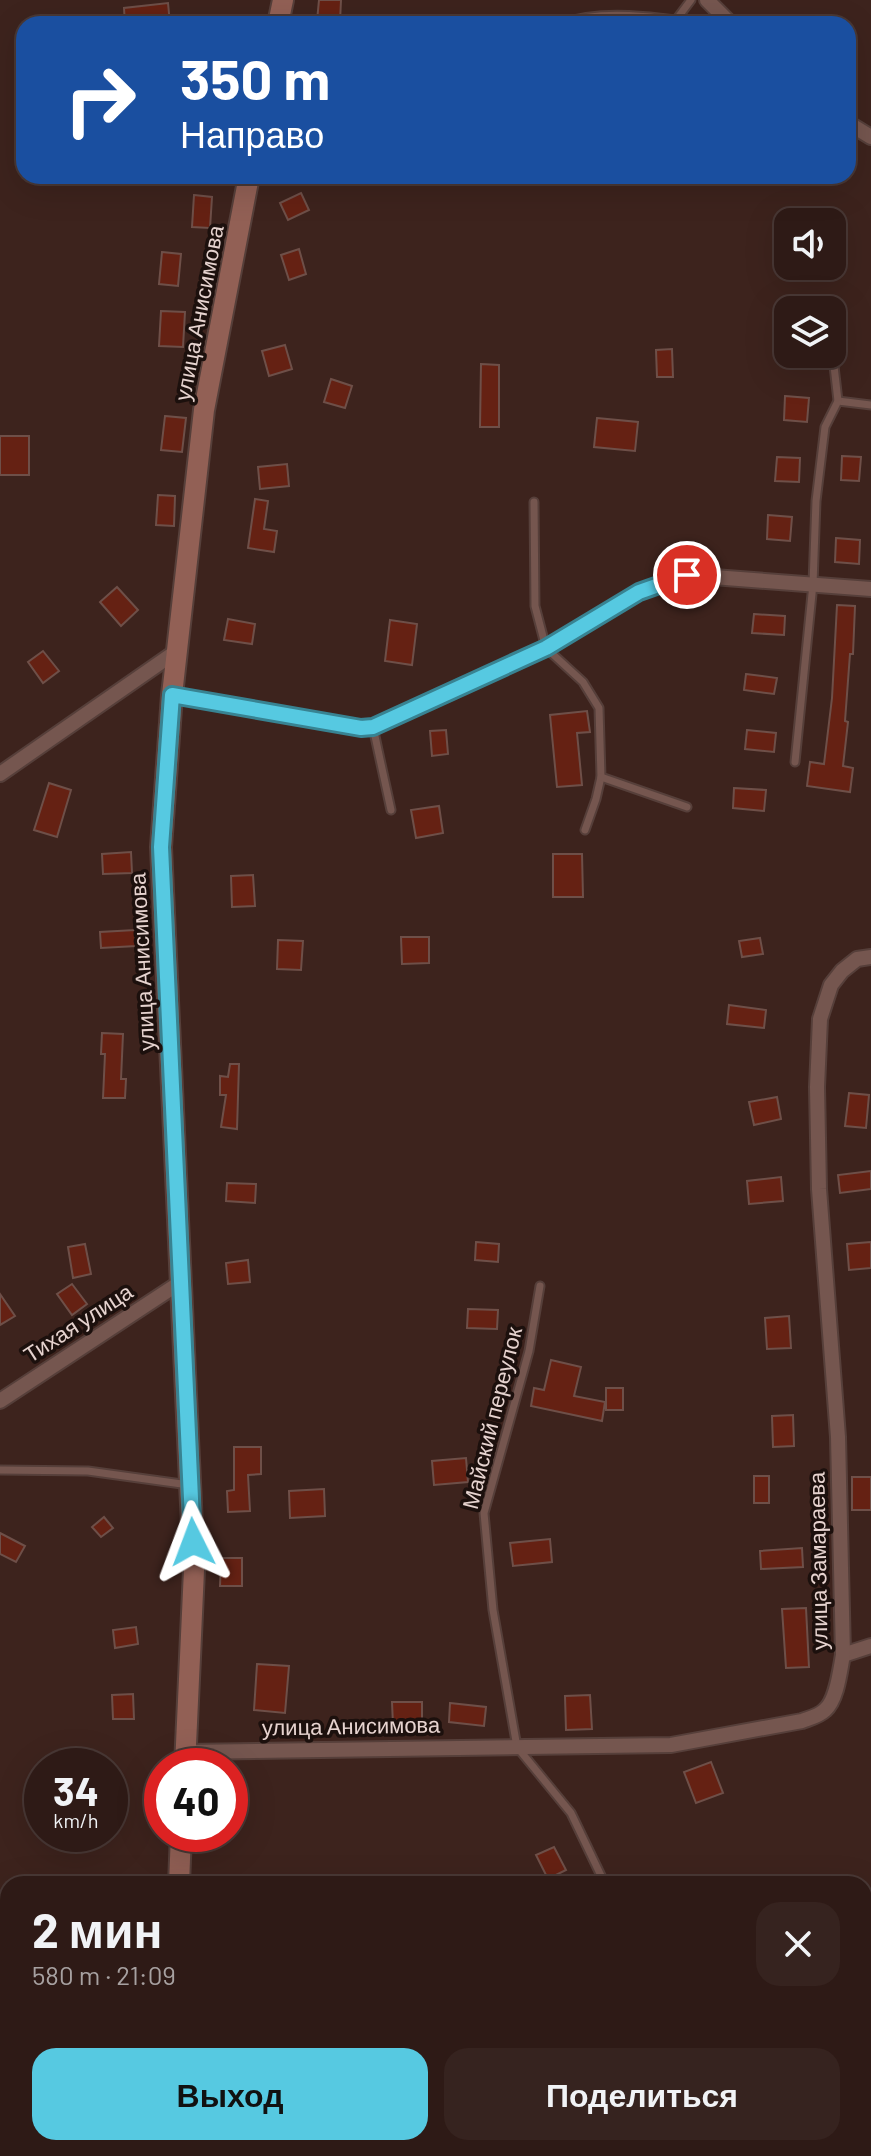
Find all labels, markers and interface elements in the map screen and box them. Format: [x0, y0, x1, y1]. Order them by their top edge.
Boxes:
text: 350 m [180, 44, 330, 111]
icon: right [48, 48, 152, 152]
text: Направо [180, 112, 324, 155]
map controls [774, 208, 846, 368]
button: sound [774, 208, 846, 280]
street label: улица Анисимова [168, 222, 229, 403]
button: layers [774, 296, 846, 368]
pin [653, 541, 721, 609]
icon: arrive [665, 553, 709, 597]
street label: улица Анисимова [123, 872, 160, 1052]
street label: Тихая улица [18, 1277, 138, 1368]
street label: Майский переулок [456, 1324, 527, 1512]
street label: улица Замараева [802, 1471, 833, 1650]
position arrow [151, 1500, 235, 1584]
street label: улица Анисимова [262, 1710, 441, 1741]
speed limit sign: 40 [144, 1748, 248, 1852]
text: 34 [53, 1766, 99, 1814]
text: km/h [53, 1808, 99, 1832]
text: 2 мин [32, 1900, 163, 1958]
button: close [756, 1902, 840, 1986]
text: 580 m · 21:09 [32, 1959, 176, 1990]
button: Выход [32, 2048, 428, 2140]
button: Поделиться [444, 2048, 840, 2140]

